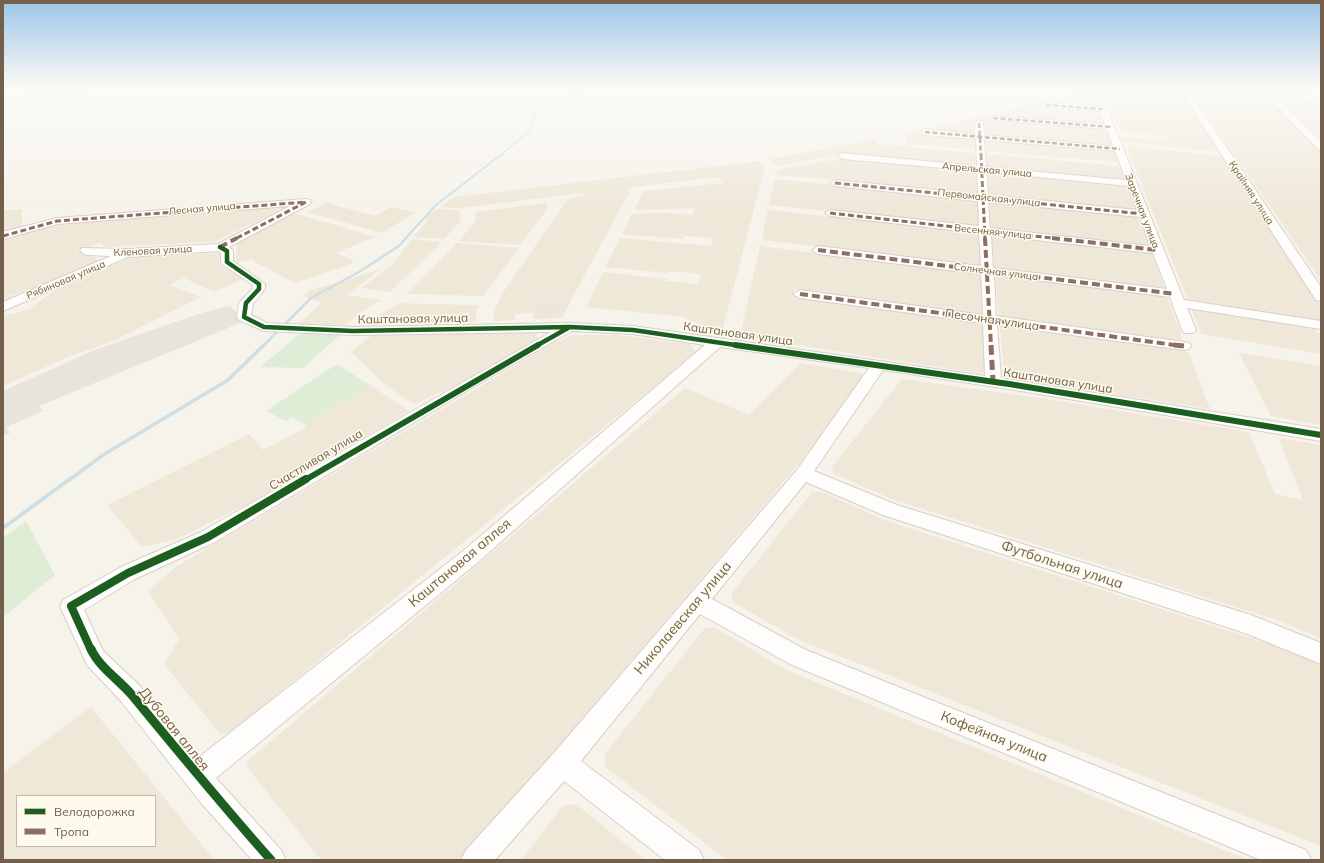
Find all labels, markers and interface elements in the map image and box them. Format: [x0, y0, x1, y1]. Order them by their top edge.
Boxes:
street label: Крайняя улица [1226, 159, 1276, 227]
street label: Апрельская улица [942, 160, 1032, 180]
street label: Заречная улица [1122, 172, 1162, 250]
street label: Первомайская улица [937, 187, 1041, 209]
street label: Лесная улица [168, 200, 236, 218]
street label: Весенняя улица [954, 222, 1032, 242]
street label: Кленовая улица [113, 243, 193, 259]
street label: Рябиновая улица [25, 258, 107, 302]
street label: Солнечная улица [953, 261, 1039, 283]
street label: Песочная улица [944, 306, 1040, 334]
street label: Каштановая улица [358, 311, 468, 327]
street label: Каштановая улица [682, 319, 794, 349]
street label: Каштановая улица [1002, 365, 1114, 397]
street label: Счастливая улица [267, 426, 365, 494]
street label: Каштановая аллея [405, 515, 515, 611]
street label: Футбольная улица [999, 537, 1125, 593]
street label: Николаевская улица [631, 558, 735, 678]
street label: Дубовая аллея [135, 684, 213, 774]
street label: Кофейная улица [938, 708, 1050, 766]
legend [16, 795, 156, 847]
text: Велодорожка [54, 804, 135, 819]
text: Тропа [54, 824, 89, 839]

